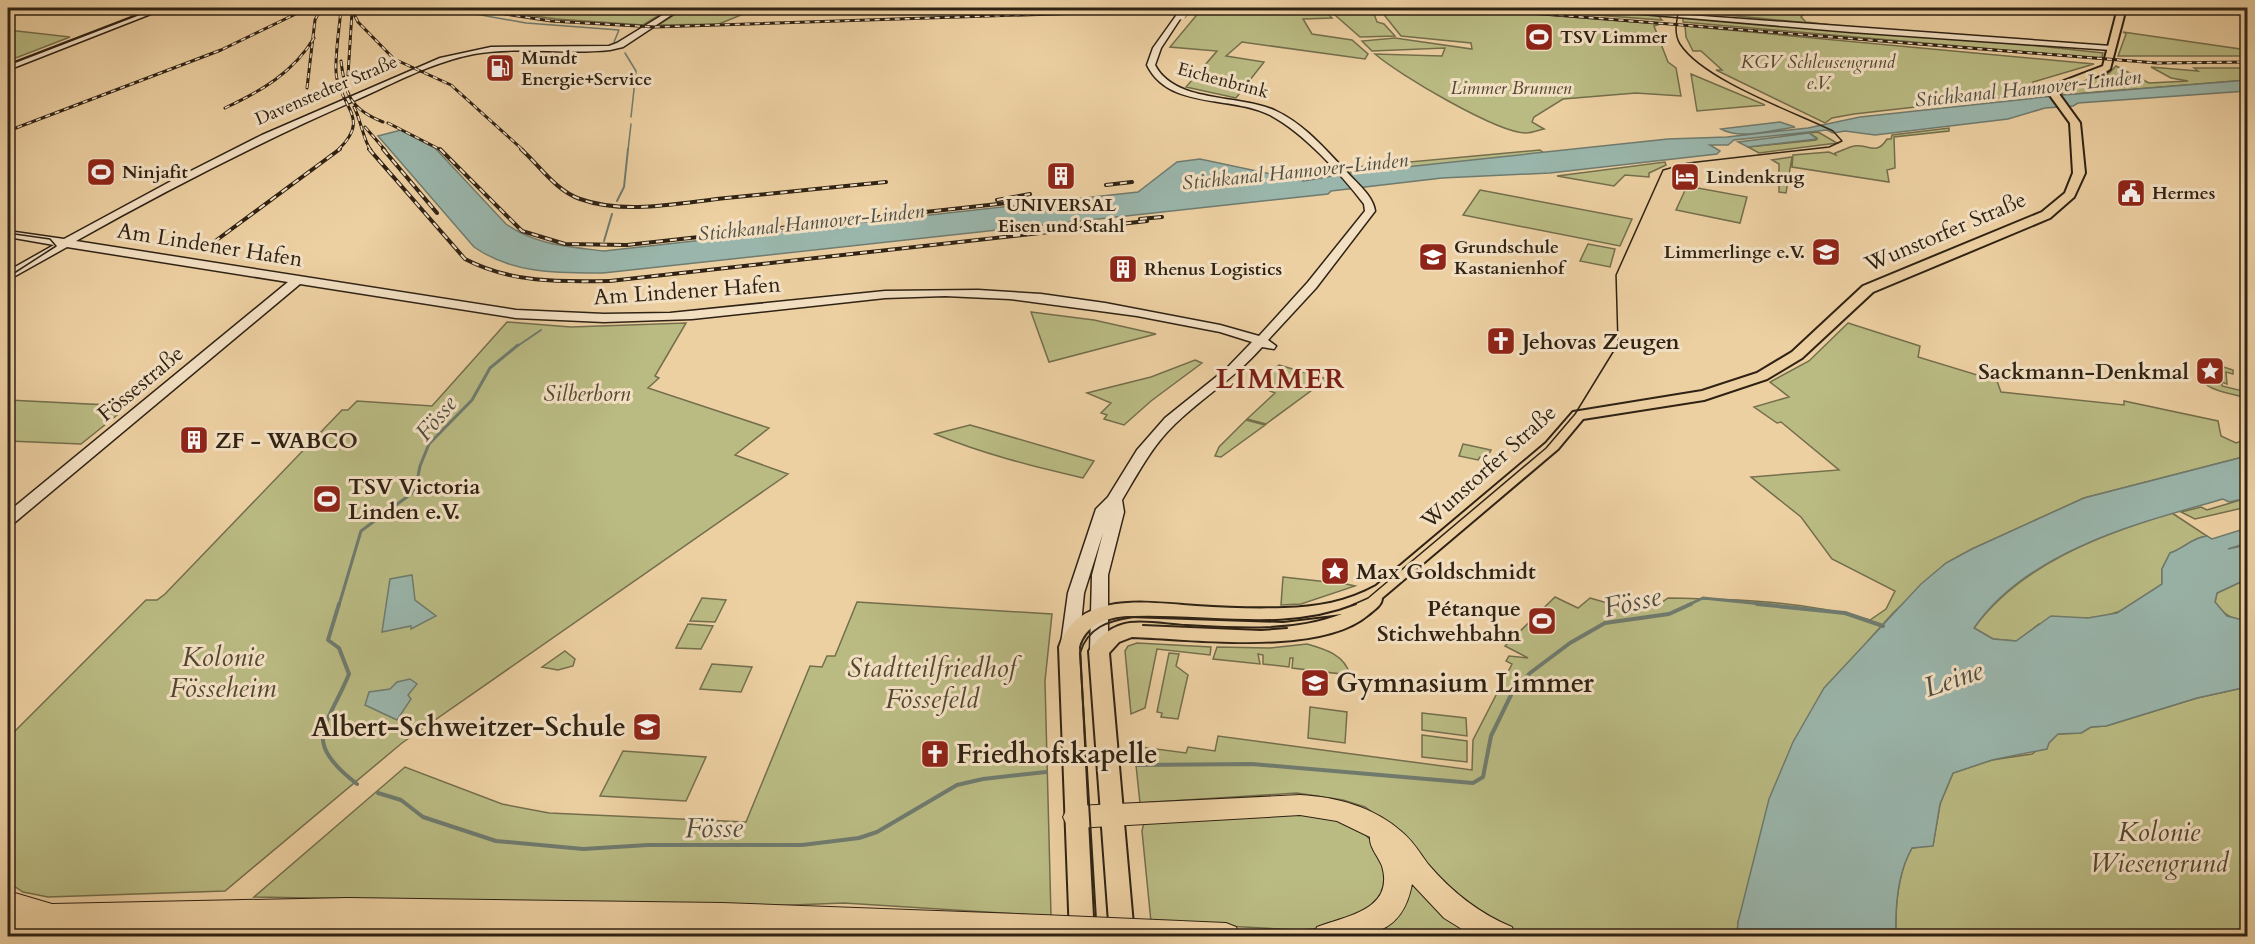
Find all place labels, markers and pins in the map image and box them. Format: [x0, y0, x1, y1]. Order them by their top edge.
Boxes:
sports icon: TSV Limmer [1523, 21, 1555, 53]
place label: TSV Limmer [1560, 25, 1668, 50]
place label: Mundt Energie+Service [521, 46, 652, 92]
fuel station icon: Mundt Energie+Service [484, 52, 516, 84]
sports icon: Ninjafit [85, 156, 117, 188]
place label: Ninjafit [122, 160, 188, 185]
building icon: UNIVERSAL Eisen und Stahl [1045, 160, 1077, 192]
hotel icon: Lindenkrug [1669, 161, 1701, 193]
place label: Lindenkrug [1706, 165, 1805, 190]
public building icon: Hermes [2115, 177, 2147, 209]
place label: Hermes [2152, 181, 2215, 206]
place label: UNIVERSAL Eisen und Stahl [998, 193, 1124, 239]
place label: Grundschule Kastanienhof [1454, 235, 1567, 281]
school or university icon: Limmerlinge e.V. [1810, 236, 1842, 268]
place label: Limmerlinge e.V. [1664, 240, 1805, 265]
school or university icon: Grundschule Kastanienhof [1417, 241, 1449, 273]
building icon: Rhenus Logistics [1107, 253, 1139, 285]
place label: Rhenus Logistics [1144, 257, 1282, 282]
church icon: Jehovas Zeugen [1485, 325, 1517, 357]
place label: Jehovas Zeugen [1519, 327, 1680, 357]
place icon: Sackmann-Denkmal [2194, 355, 2226, 387]
place label: Sackmann-Denkmal [1978, 357, 2190, 387]
building icon: ZF - WABCO [178, 424, 210, 456]
place label: ZF - WABCO [215, 426, 358, 456]
place label: TSV Victoria Linden e.V. [348, 472, 481, 527]
sports icon: TSV Victoria Linden e.V. [311, 483, 343, 515]
place icon: Max Goldschmidt [1319, 555, 1351, 587]
place label: Max Goldschmidt [1356, 557, 1536, 587]
place label: Pétanque Stichwehbahn [1377, 594, 1521, 649]
sports icon: Pétanque Stichwehbahn [1526, 605, 1558, 637]
place label: Gymnasium Limmer [1336, 665, 1594, 702]
school or university icon: Gymnasium Limmer [1299, 667, 1331, 699]
place label: Albert-Schweitzer-Schule [311, 709, 626, 746]
school or university icon: Albert-Schweitzer-Schule [631, 711, 663, 743]
place label: Friedhofskapelle [956, 736, 1158, 773]
church icon: Friedhofskapelle [919, 738, 951, 770]

